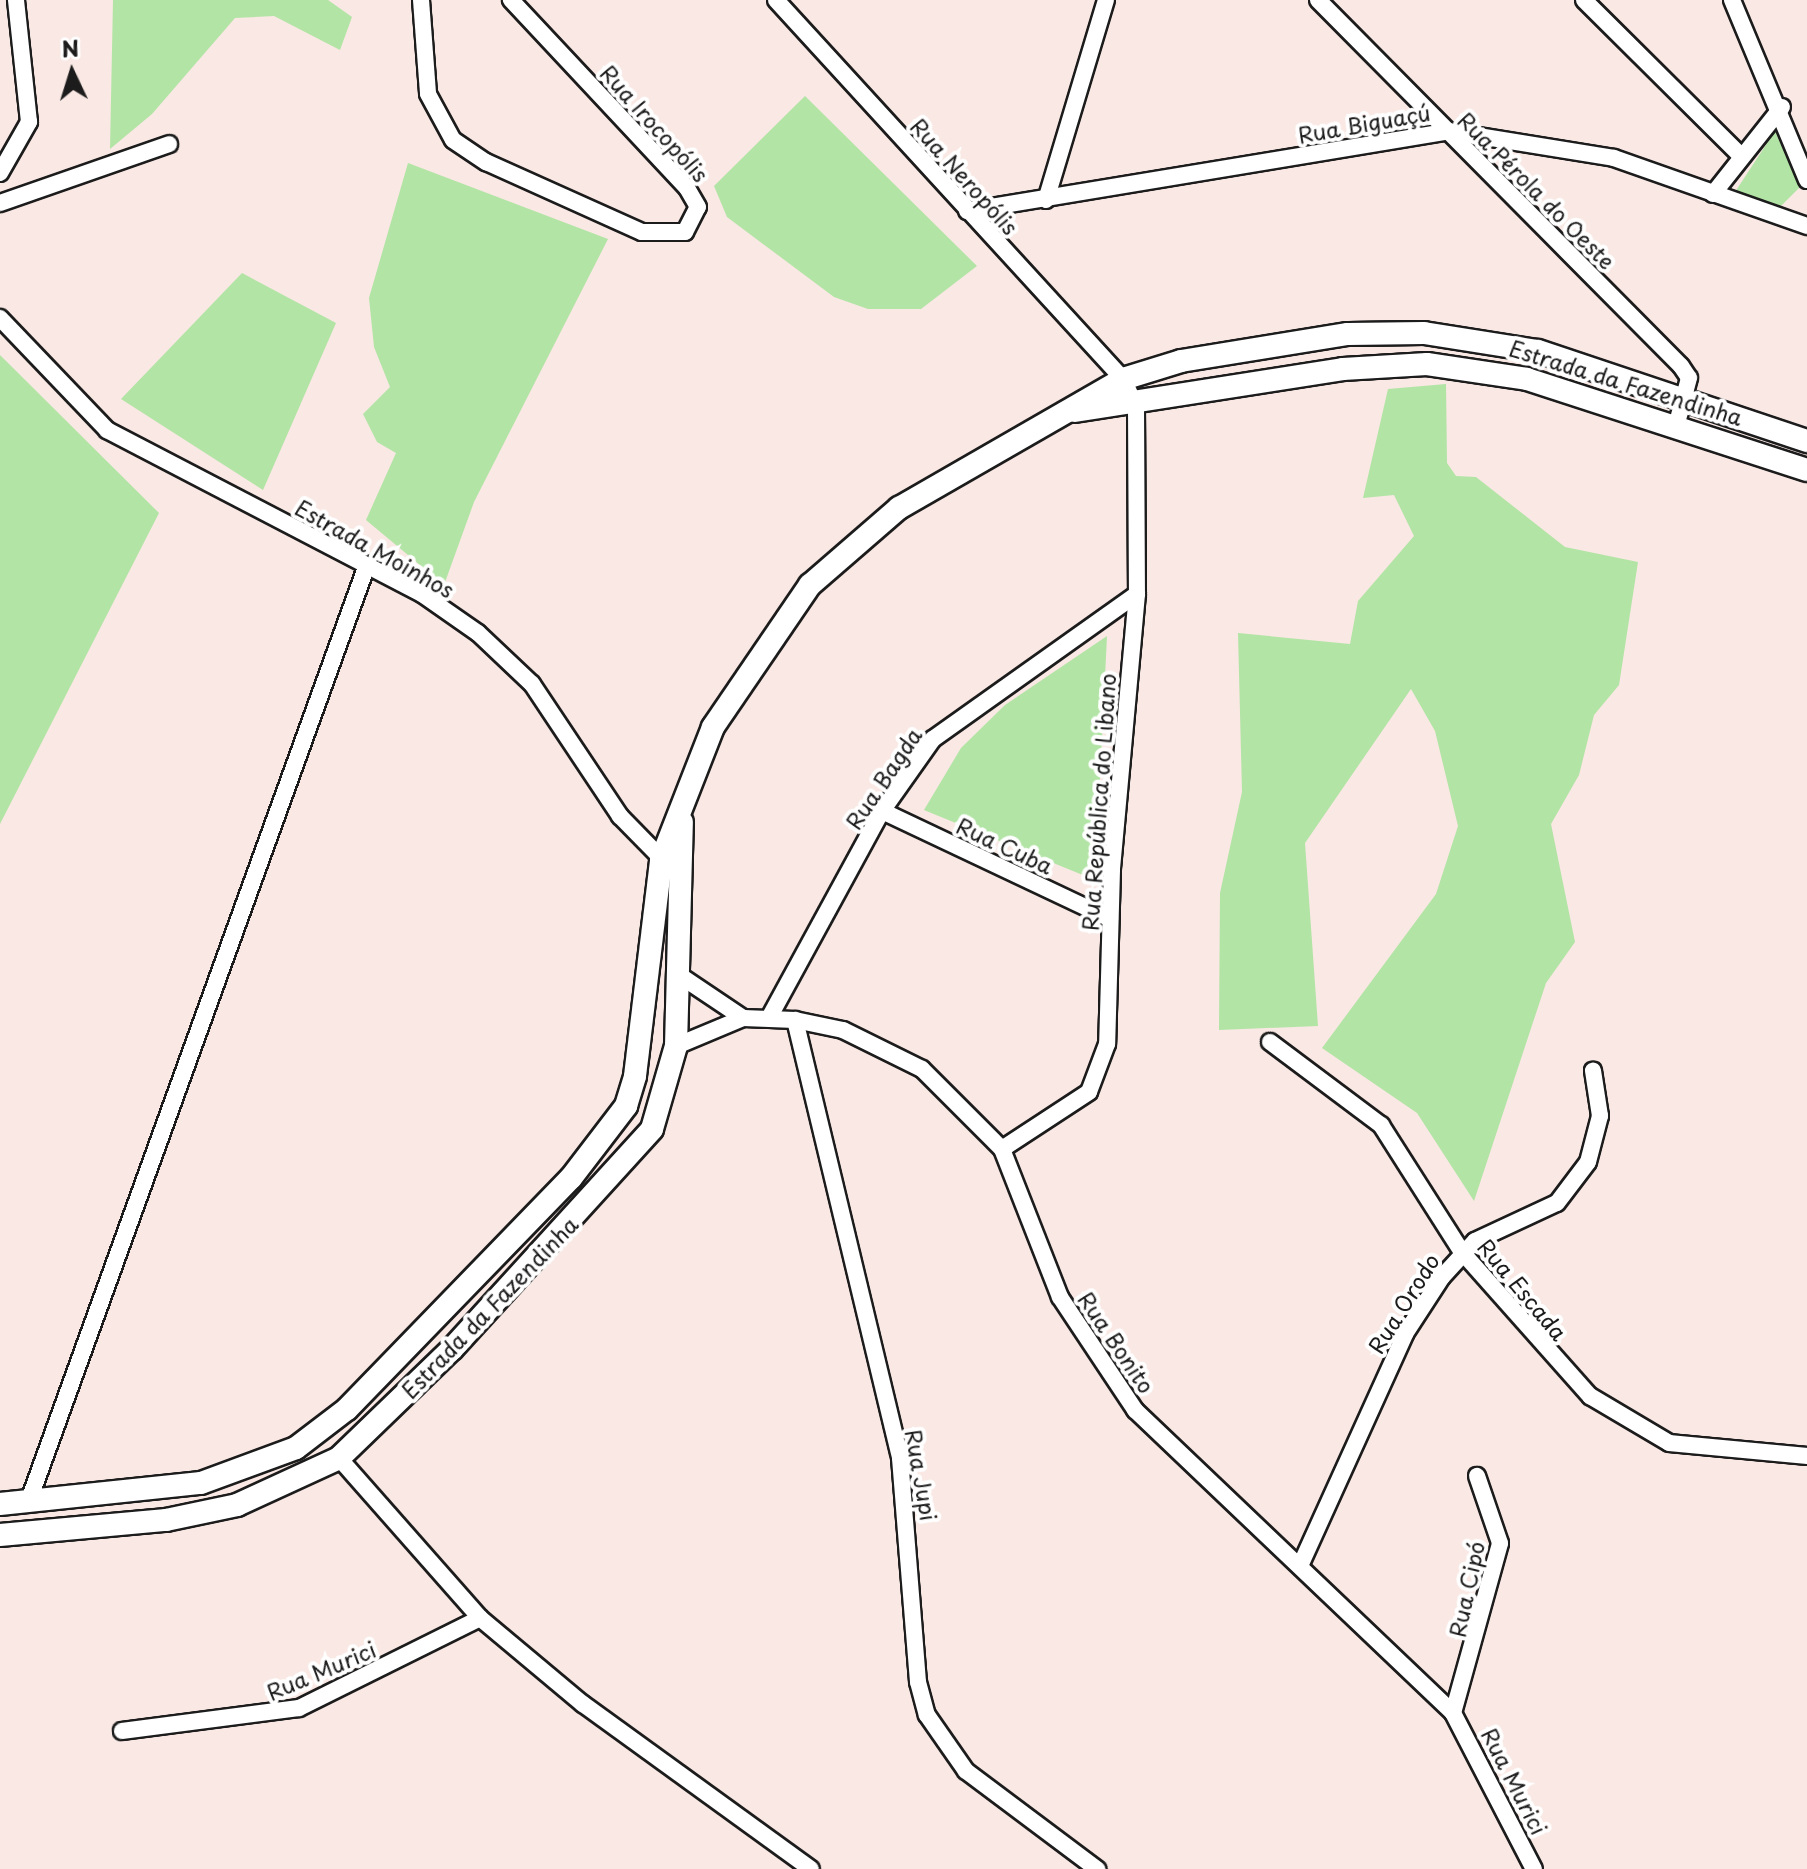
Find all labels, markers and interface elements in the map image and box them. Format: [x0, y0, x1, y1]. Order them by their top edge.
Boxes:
text: N [60, 30, 80, 65]
north arrow [32, 32, 112, 112]
street label: Rua Irocopólis [595, 59, 715, 187]
street label: Rua Biguaçú [1295, 98, 1433, 148]
street label: Rua Pérola do Oeste [1452, 105, 1622, 275]
street label: Rua Neropólis [905, 112, 1025, 240]
street label: Estrada da Fazendinha [1506, 334, 1746, 430]
street label: Estrada Moinhos [291, 493, 459, 603]
street label: Rua República do Libano [1076, 671, 1120, 933]
street label: Rua Bagda [839, 722, 927, 834]
street label: Rua Cuba [952, 811, 1058, 879]
street label: Estrada da Fazendinha [395, 1210, 583, 1404]
street label: Rua Escada [1473, 1233, 1573, 1345]
street label: Rua Orodo [1362, 1248, 1444, 1358]
street label: Rua Bonito [1073, 1286, 1161, 1398]
street label: Rua Jupi [901, 1427, 943, 1523]
street label: Rua Cipó [1443, 1538, 1489, 1640]
street label: Rua Murici [262, 1635, 380, 1705]
street label: Rua Murici [1477, 1723, 1553, 1839]

